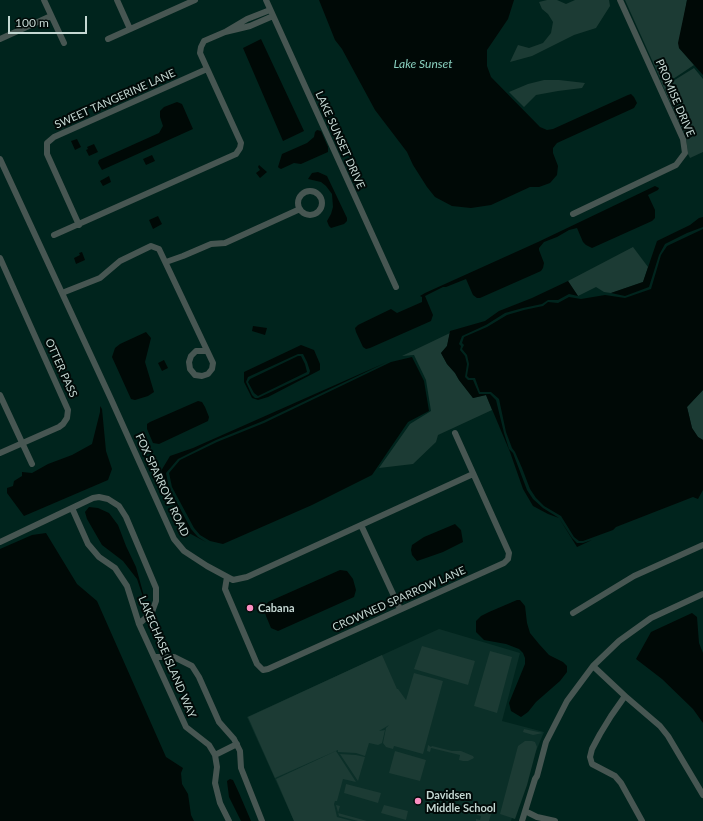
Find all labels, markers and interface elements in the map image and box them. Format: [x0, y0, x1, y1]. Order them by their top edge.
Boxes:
scale bar [10, 8, 89, 34]
text: 100 m [15, 15, 49, 30]
water label: Lake Sunset [394, 57, 452, 71]
street label: PROMISE DRIVE [653, 57, 697, 139]
street label: SWEET TANGERINE LANE [53, 66, 177, 132]
street label: LAKE SUNSET DRIVE [312, 89, 368, 191]
street label: OTTER PASS [42, 337, 80, 399]
street label: FOX SPARROW ROAD [132, 432, 192, 538]
street label: CROWNED SPARROW LANE [330, 564, 468, 634]
street label: LAKECHASE ISLAND WAY [135, 594, 199, 720]
place label: Cabana [258, 601, 294, 615]
marker: Cabana [245, 603, 255, 613]
place label: Davidsen Middle School [426, 788, 496, 814]
marker: Davidsen Middle School [413, 796, 423, 806]

